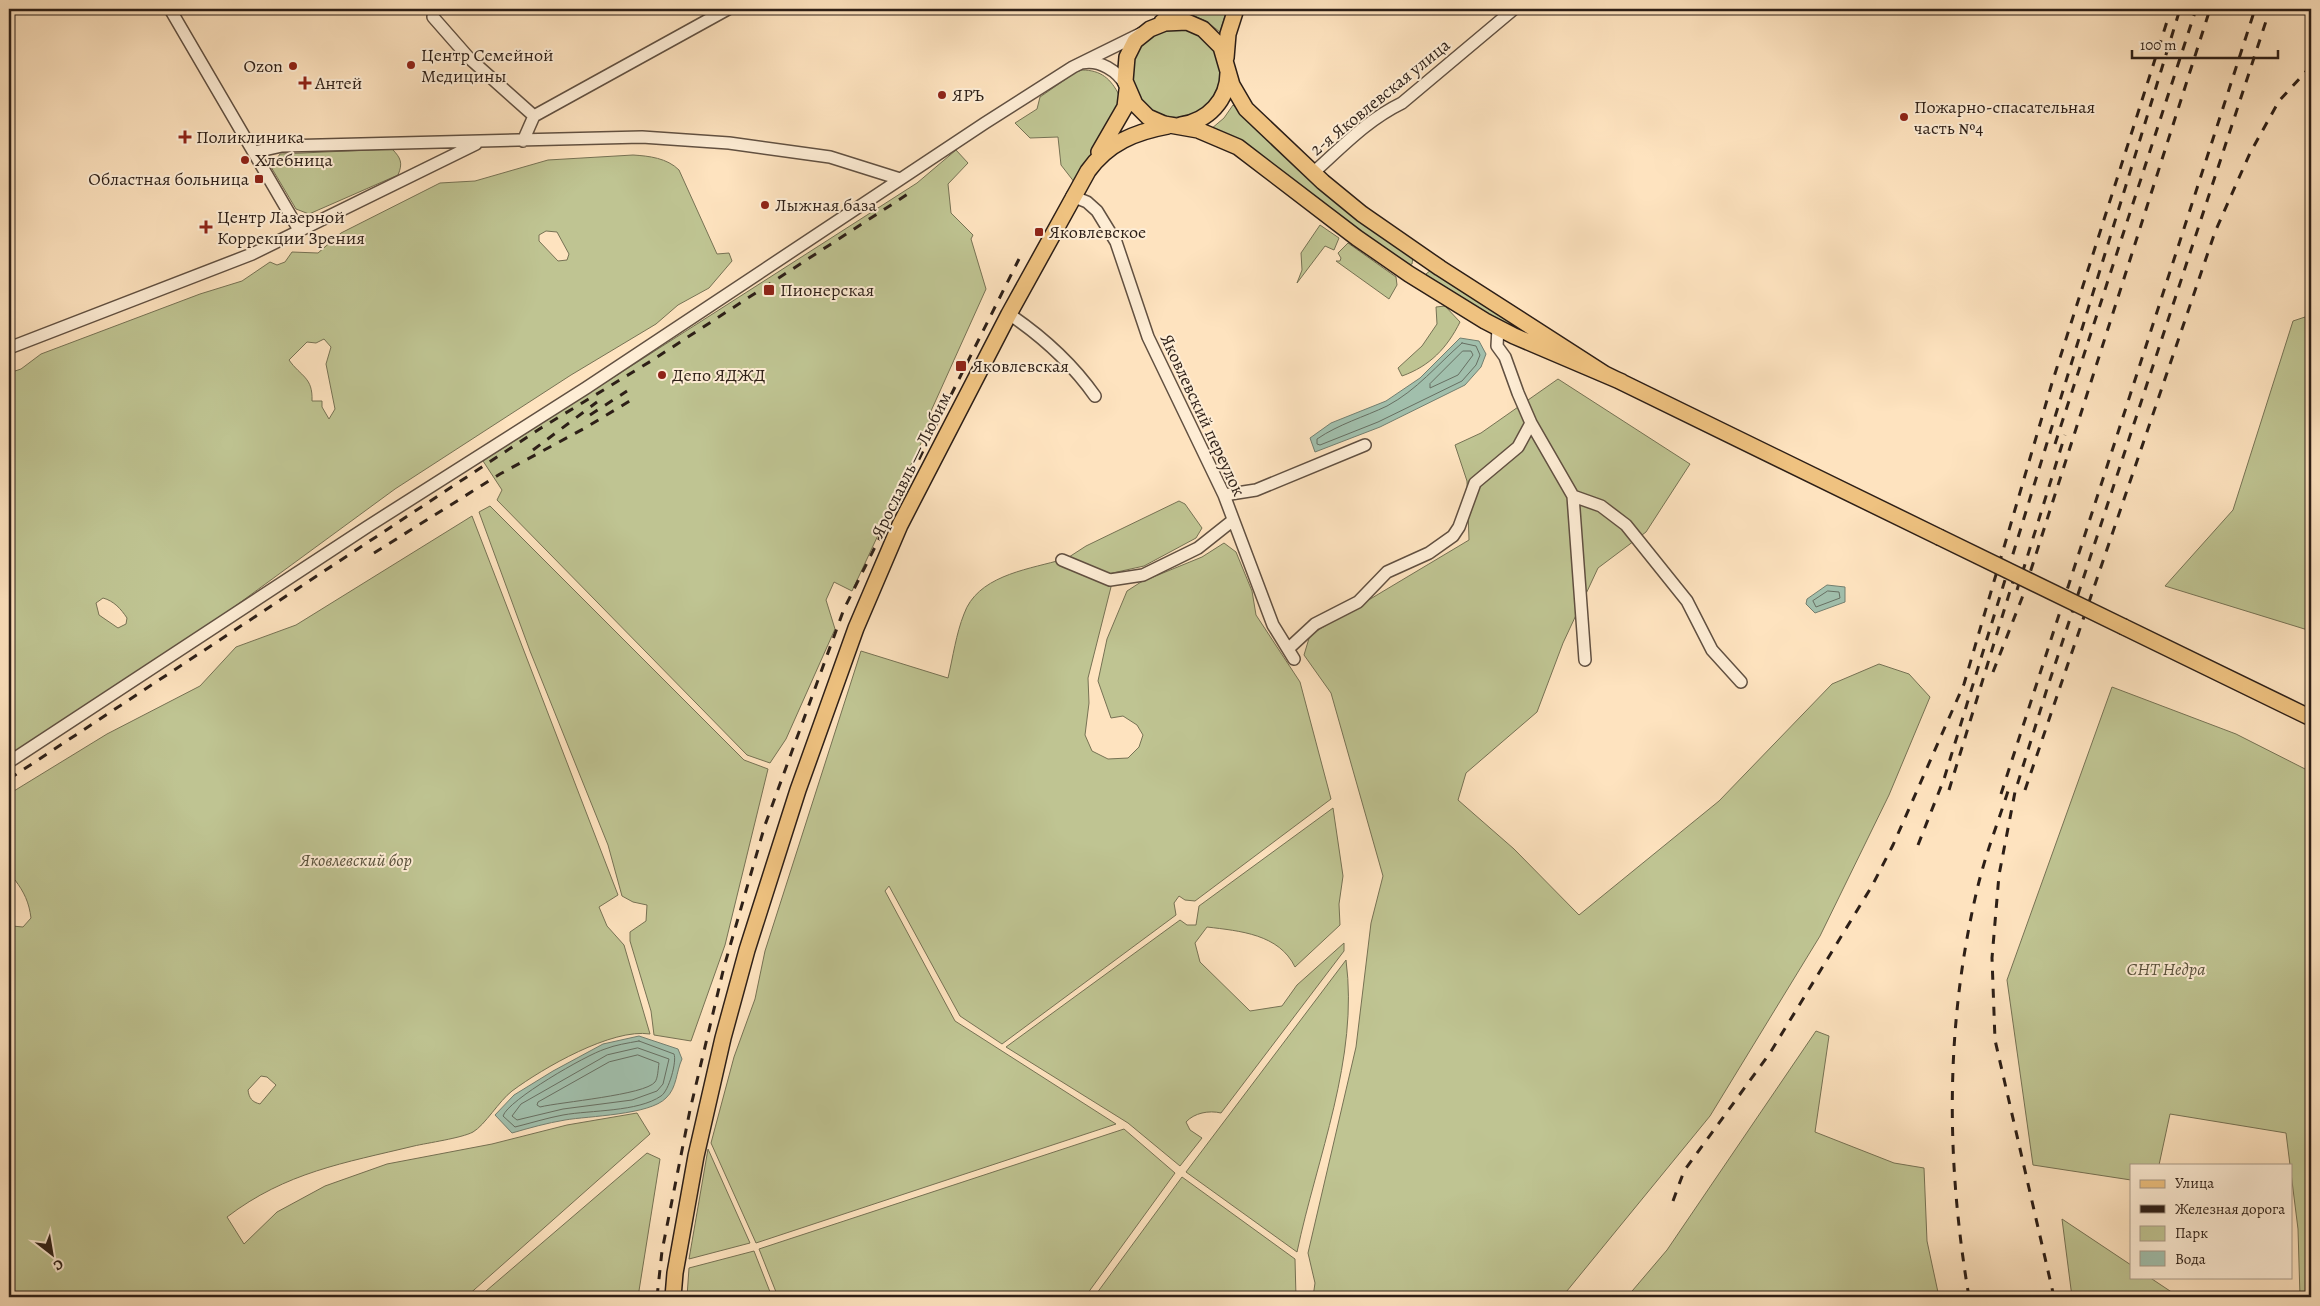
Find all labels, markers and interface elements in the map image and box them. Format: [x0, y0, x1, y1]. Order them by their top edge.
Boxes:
scale bar [2132, 28, 2279, 60]
street label: 2-я Яковлевская улица [1305, 33, 1456, 161]
text: 100 m [2140, 35, 2177, 55]
place label: Центр Семейной Медицины [421, 43, 554, 88]
place label: Ozon [243, 54, 283, 78]
marker: Центр Семейной Медицины [405, 59, 417, 71]
marker: Ozon [287, 60, 299, 72]
place label: Антей [314, 71, 362, 95]
marker: Антей [299, 77, 311, 89]
place label: ЯРЪ [952, 83, 984, 107]
marker: ЯРЪ [936, 89, 948, 101]
place label: Пожарно-спасательная часть №4 [1914, 95, 2095, 140]
marker: Пожарно-спасательная часть №4 [1898, 111, 1910, 123]
place label: Поликлиника [196, 125, 305, 149]
marker: Поликлиника [178, 130, 192, 144]
place label: Хлебница [255, 148, 333, 172]
marker: Хлебница [239, 154, 251, 166]
place label: Областная больница [88, 167, 250, 191]
marker: Областная больница [253, 173, 265, 185]
place label: Лыжная база [775, 193, 878, 217]
marker: Лыжная база [759, 199, 771, 211]
place label: Центр Лазерной Коррекции Зрения [217, 205, 365, 250]
marker: Центр Лазерной Коррекции Зрения [199, 220, 213, 234]
place label: Яковлевское [1049, 220, 1146, 244]
marker: Яковлевское [1033, 226, 1045, 238]
place label: Пионерская [780, 278, 874, 302]
marker: Пионерская [762, 283, 776, 297]
street label: Яковлевский переулок [1155, 330, 1251, 500]
place label: Яковлевская [972, 354, 1069, 378]
marker: Яковлевская [954, 359, 968, 373]
place label: Депо ЯДЖД [672, 363, 766, 387]
marker: Депо ЯДЖД [656, 369, 668, 381]
street label: Ярославль — Любим [865, 388, 957, 542]
park label: Яковлевский бор [299, 848, 412, 872]
park label: СНТ Недра [2126, 957, 2206, 981]
legend [2130, 1164, 2292, 1278]
text: Улица [2175, 1173, 2214, 1193]
text: Железная дорога [2175, 1199, 2285, 1219]
text: Парк [2175, 1223, 2208, 1243]
north arrow [28, 1228, 78, 1278]
text: Вода [2175, 1249, 2206, 1269]
text: С [50, 1254, 67, 1275]

